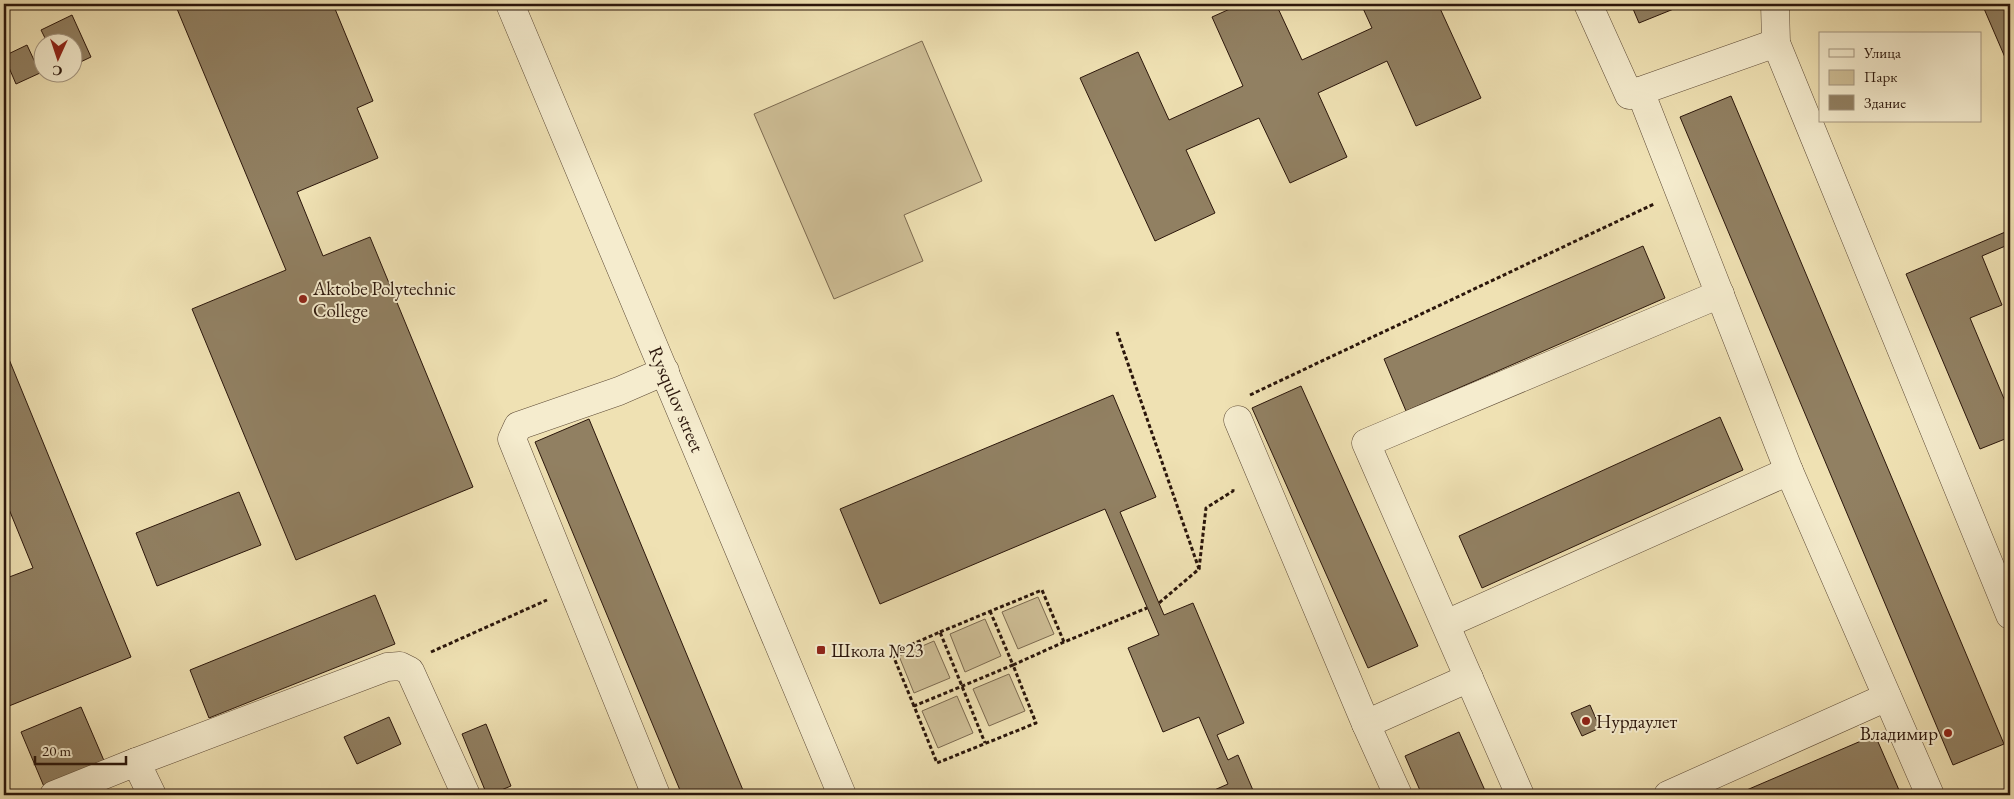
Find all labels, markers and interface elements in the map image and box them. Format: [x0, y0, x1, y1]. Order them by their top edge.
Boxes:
north arrow [32, 32, 82, 82]
legend [1819, 32, 1982, 122]
text: Улица [1863, 43, 1901, 62]
text: С [52, 62, 63, 80]
text: Парк [1864, 67, 1897, 86]
text: Здание [1864, 93, 1906, 112]
place label: Aktobe Polytechnic College [312, 276, 456, 323]
marker: Aktobe Polytechnic College [297, 293, 309, 305]
street label: Rysqulov street [643, 342, 710, 456]
place label: Школа №23 [831, 638, 924, 663]
marker: Школа №23 [815, 644, 827, 656]
place label: Нурдаулет [1596, 709, 1678, 734]
marker: Нурдаулет [1580, 715, 1592, 727]
place label: Владимир [1860, 721, 1938, 746]
marker: Владимир [1942, 727, 1954, 739]
scale bar [35, 734, 126, 766]
text: 20 m [42, 741, 71, 760]

